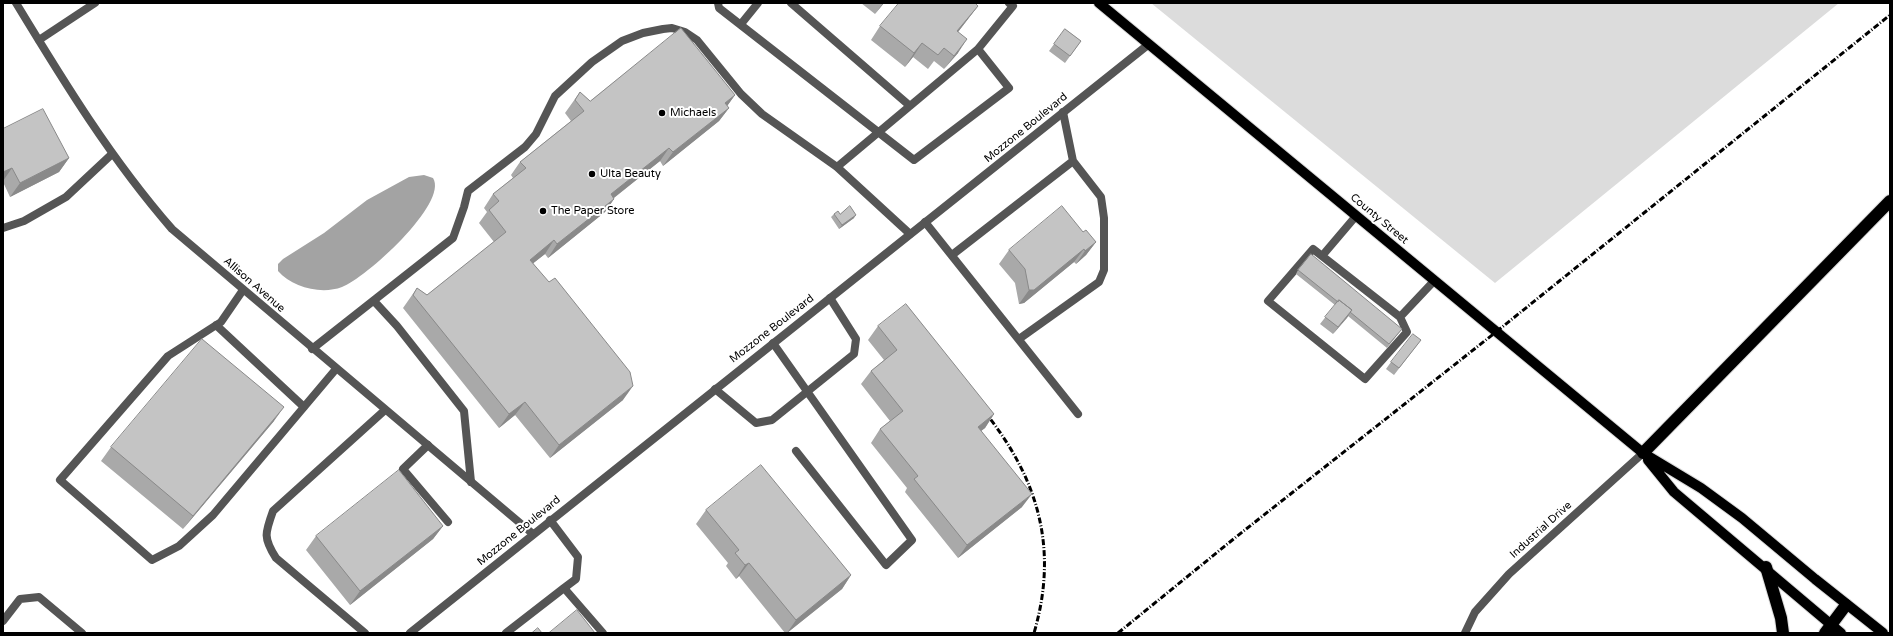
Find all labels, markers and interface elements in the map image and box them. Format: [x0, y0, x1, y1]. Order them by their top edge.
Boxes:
street label: Mozzone Boulevard [982, 90, 1070, 166]
place label: Michaels [670, 106, 716, 120]
marker: Michaels [657, 108, 667, 118]
place label: Ulta Beauty [600, 167, 661, 181]
marker: Ulta Beauty [587, 169, 597, 179]
street label: County Street [1347, 191, 1411, 247]
place label: The Paper Store [551, 204, 635, 218]
marker: The Paper Store [538, 206, 548, 216]
street label: Allison Avenue [221, 255, 287, 315]
street label: Mozzone Boulevard [727, 292, 817, 366]
street label: Mozzone Boulevard [475, 493, 563, 569]
street label: Industrial Drive [1507, 499, 1575, 561]

